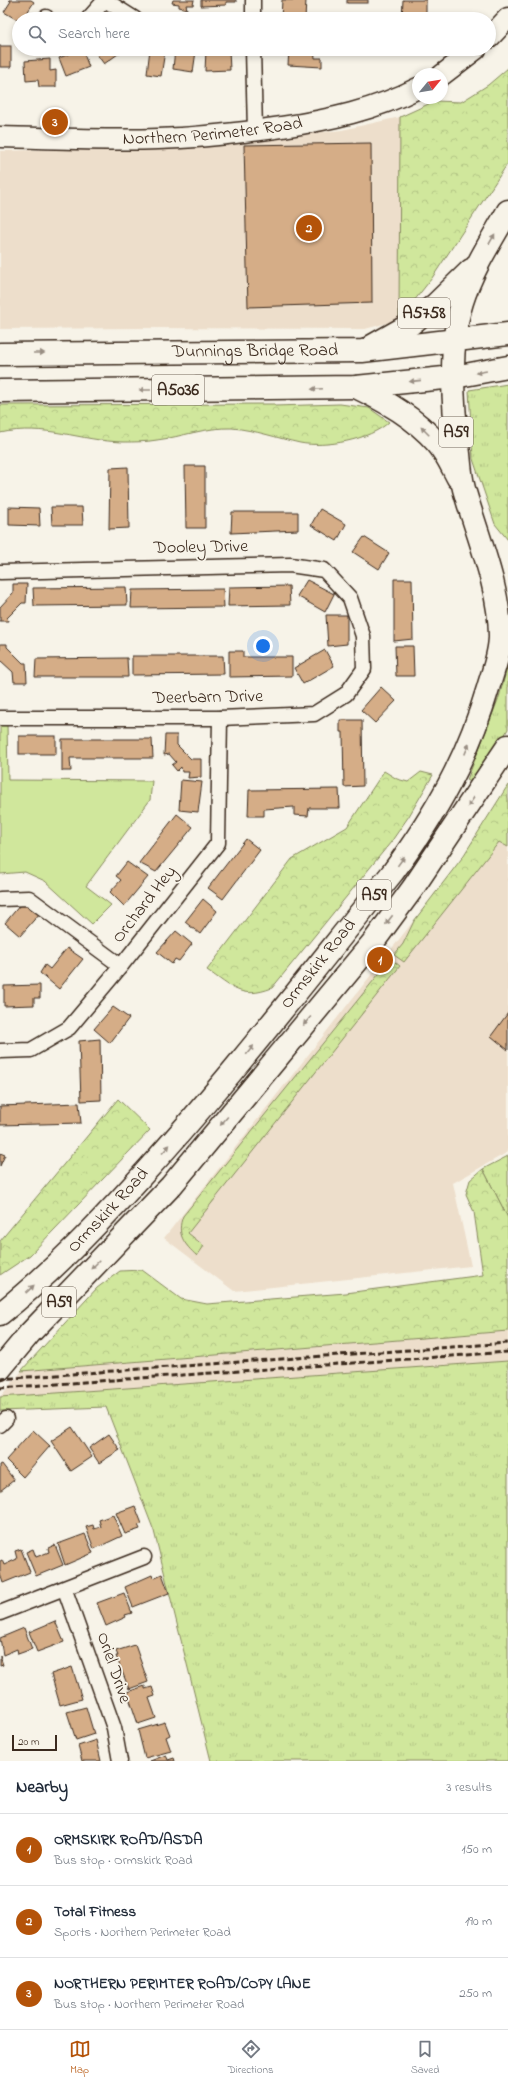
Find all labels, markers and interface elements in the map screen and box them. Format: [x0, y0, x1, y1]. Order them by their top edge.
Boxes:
search box [12, 12, 496, 56]
icon: search [26, 23, 48, 45]
text: Search here [58, 23, 130, 45]
north arrow [412, 68, 448, 104]
pin: 3 [42, 107, 68, 137]
street label: Northern Perimeter Road [123, 111, 304, 153]
pin: 2 [296, 213, 322, 243]
one-way arrow [488, 233, 495, 245]
road number: A5758 [398, 298, 450, 328]
street label: Dunnings Bridge Road [171, 338, 338, 366]
one-way arrow [33, 350, 46, 356]
one-way arrow [475, 369, 487, 375]
road number: A5036 [152, 375, 204, 405]
one-way arrow [409, 378, 421, 385]
one-way arrow [310, 386, 323, 392]
one-way arrow [138, 387, 151, 393]
road number: A59 [439, 417, 473, 447]
one-way arrow [420, 426, 430, 436]
street label: Dooley Drive [152, 534, 249, 562]
your location [253, 636, 273, 656]
street label: Deerbarn Drive [151, 684, 264, 712]
one-way arrow [464, 743, 470, 755]
one-way arrow [467, 797, 475, 807]
one-way arrow [397, 856, 405, 866]
street label: Orchard Hey [106, 861, 184, 949]
road number: A59 [357, 880, 391, 910]
street label: Ormskirk Road [275, 914, 363, 1015]
one-way arrow [385, 915, 393, 926]
pin: 1 [367, 945, 393, 975]
one-way arrow [303, 1016, 311, 1027]
one-way arrow [246, 1044, 254, 1055]
one-way arrow [220, 1116, 229, 1127]
one-way arrow [161, 1144, 171, 1154]
street label: Ormskirk Road [62, 1162, 156, 1260]
one-way arrow [90, 1260, 100, 1270]
one-way arrow [25, 1284, 35, 1294]
road number: A59 [42, 1287, 76, 1317]
street label: Oriel Drive [89, 1629, 138, 1708]
scale bar [12, 1733, 57, 1752]
text: 20 m [18, 1734, 40, 1750]
text: Nearby [16, 1775, 68, 1800]
text: 3 results [446, 1778, 492, 1797]
text: ORMSKIRK ROAD/ASDA [54, 1829, 202, 1851]
text: 1 [27, 1840, 31, 1859]
text: 150 m [461, 1840, 492, 1859]
text: Bus stop · Ormskirk Road [54, 1851, 193, 1870]
text: Total Fitness [54, 1901, 136, 1923]
text: 2 [26, 1912, 32, 1931]
text: 190 m [465, 1912, 492, 1931]
text: Sports · Northern Perimeter Road [54, 1923, 231, 1942]
text: NORTHERN PERIMTER ROAD/COPY LANE [54, 1973, 311, 1995]
text: 3 [26, 1984, 32, 2003]
text: 250 m [459, 1984, 492, 2003]
text: Bus stop · Northern Perimeter Road [54, 1995, 244, 2014]
tab: Map [69, 2038, 91, 2078]
tab: Directions [228, 2038, 273, 2078]
tab: Saved [411, 2038, 439, 2078]

